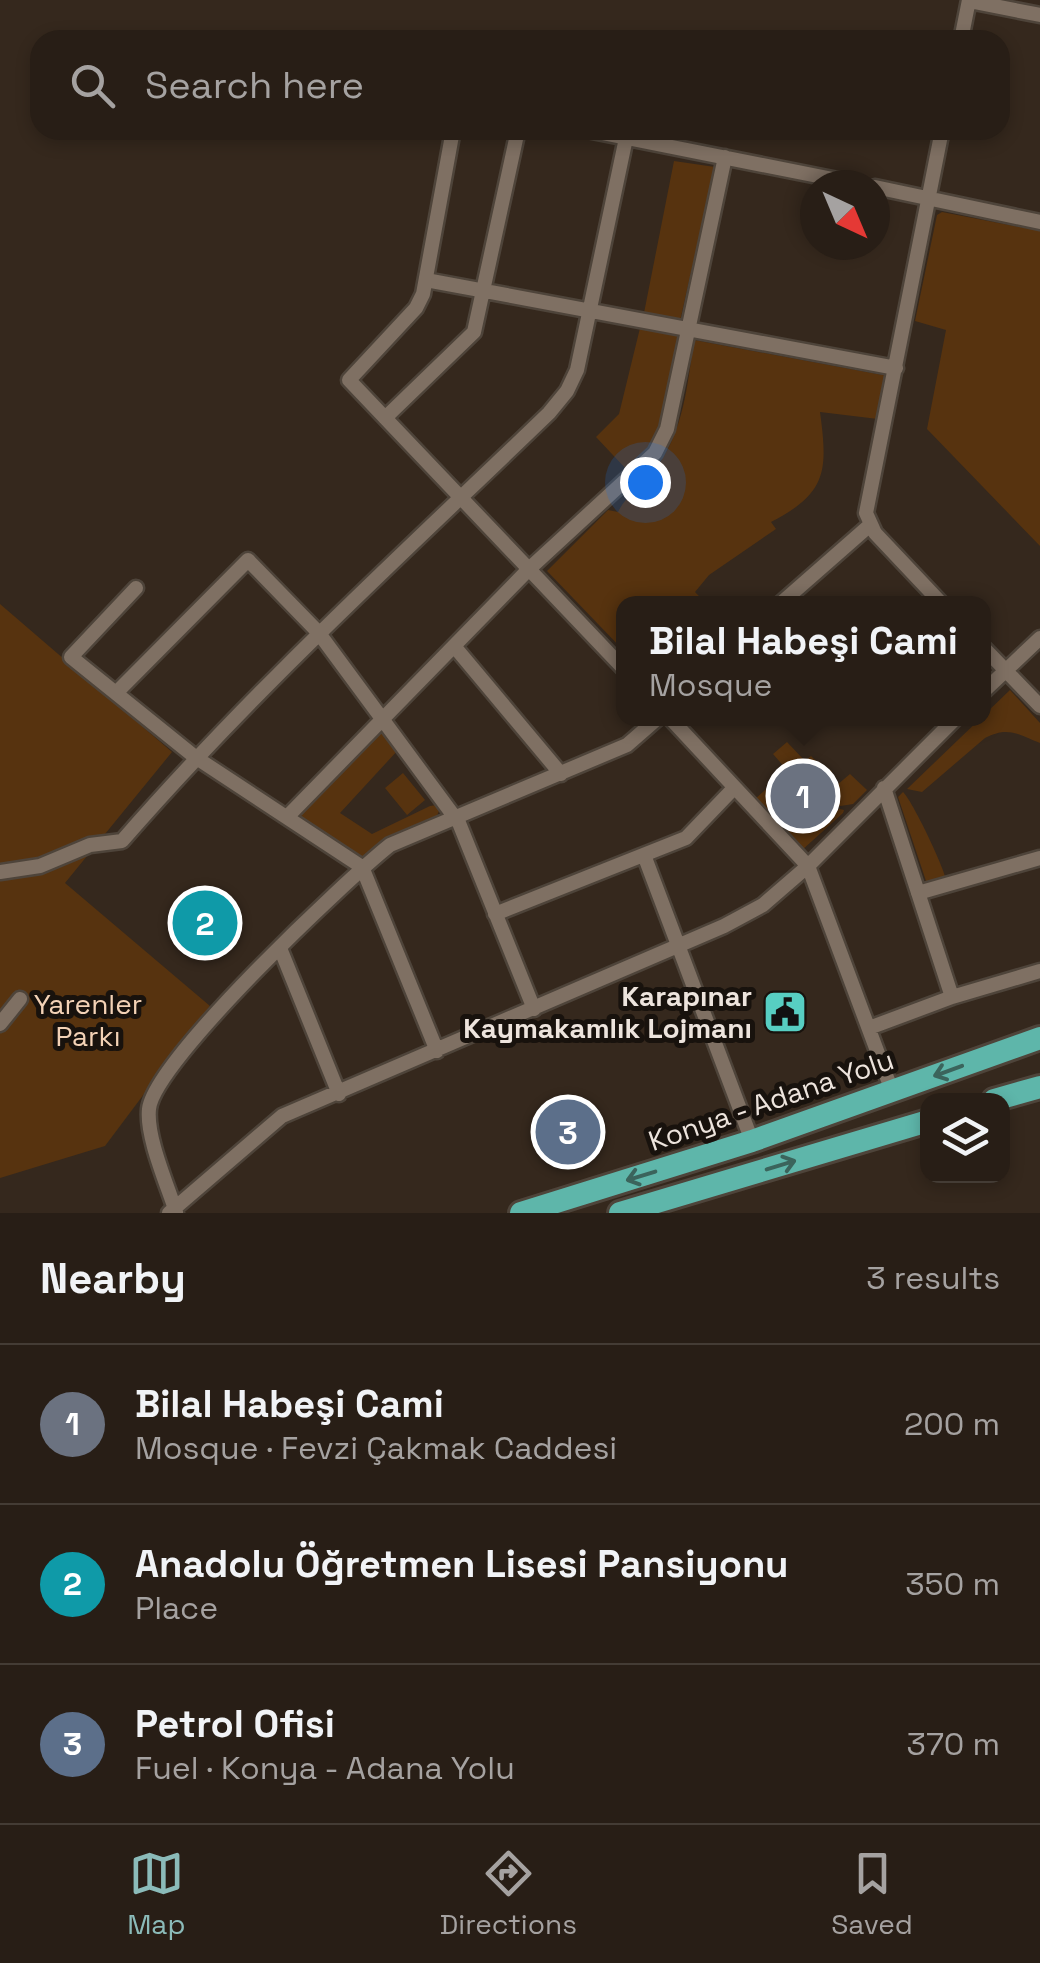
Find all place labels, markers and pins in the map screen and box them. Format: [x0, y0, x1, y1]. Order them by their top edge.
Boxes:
pin: 1 [770, 758, 836, 834]
pin: 2 [172, 886, 238, 960]
place label: Karapınar Kaymakamlık Lojmanı [463, 978, 752, 1046]
public building icon: Karapınar Kaymakamlık Lojmanı [762, 989, 808, 1035]
pin: 3 [536, 1094, 600, 1170]

